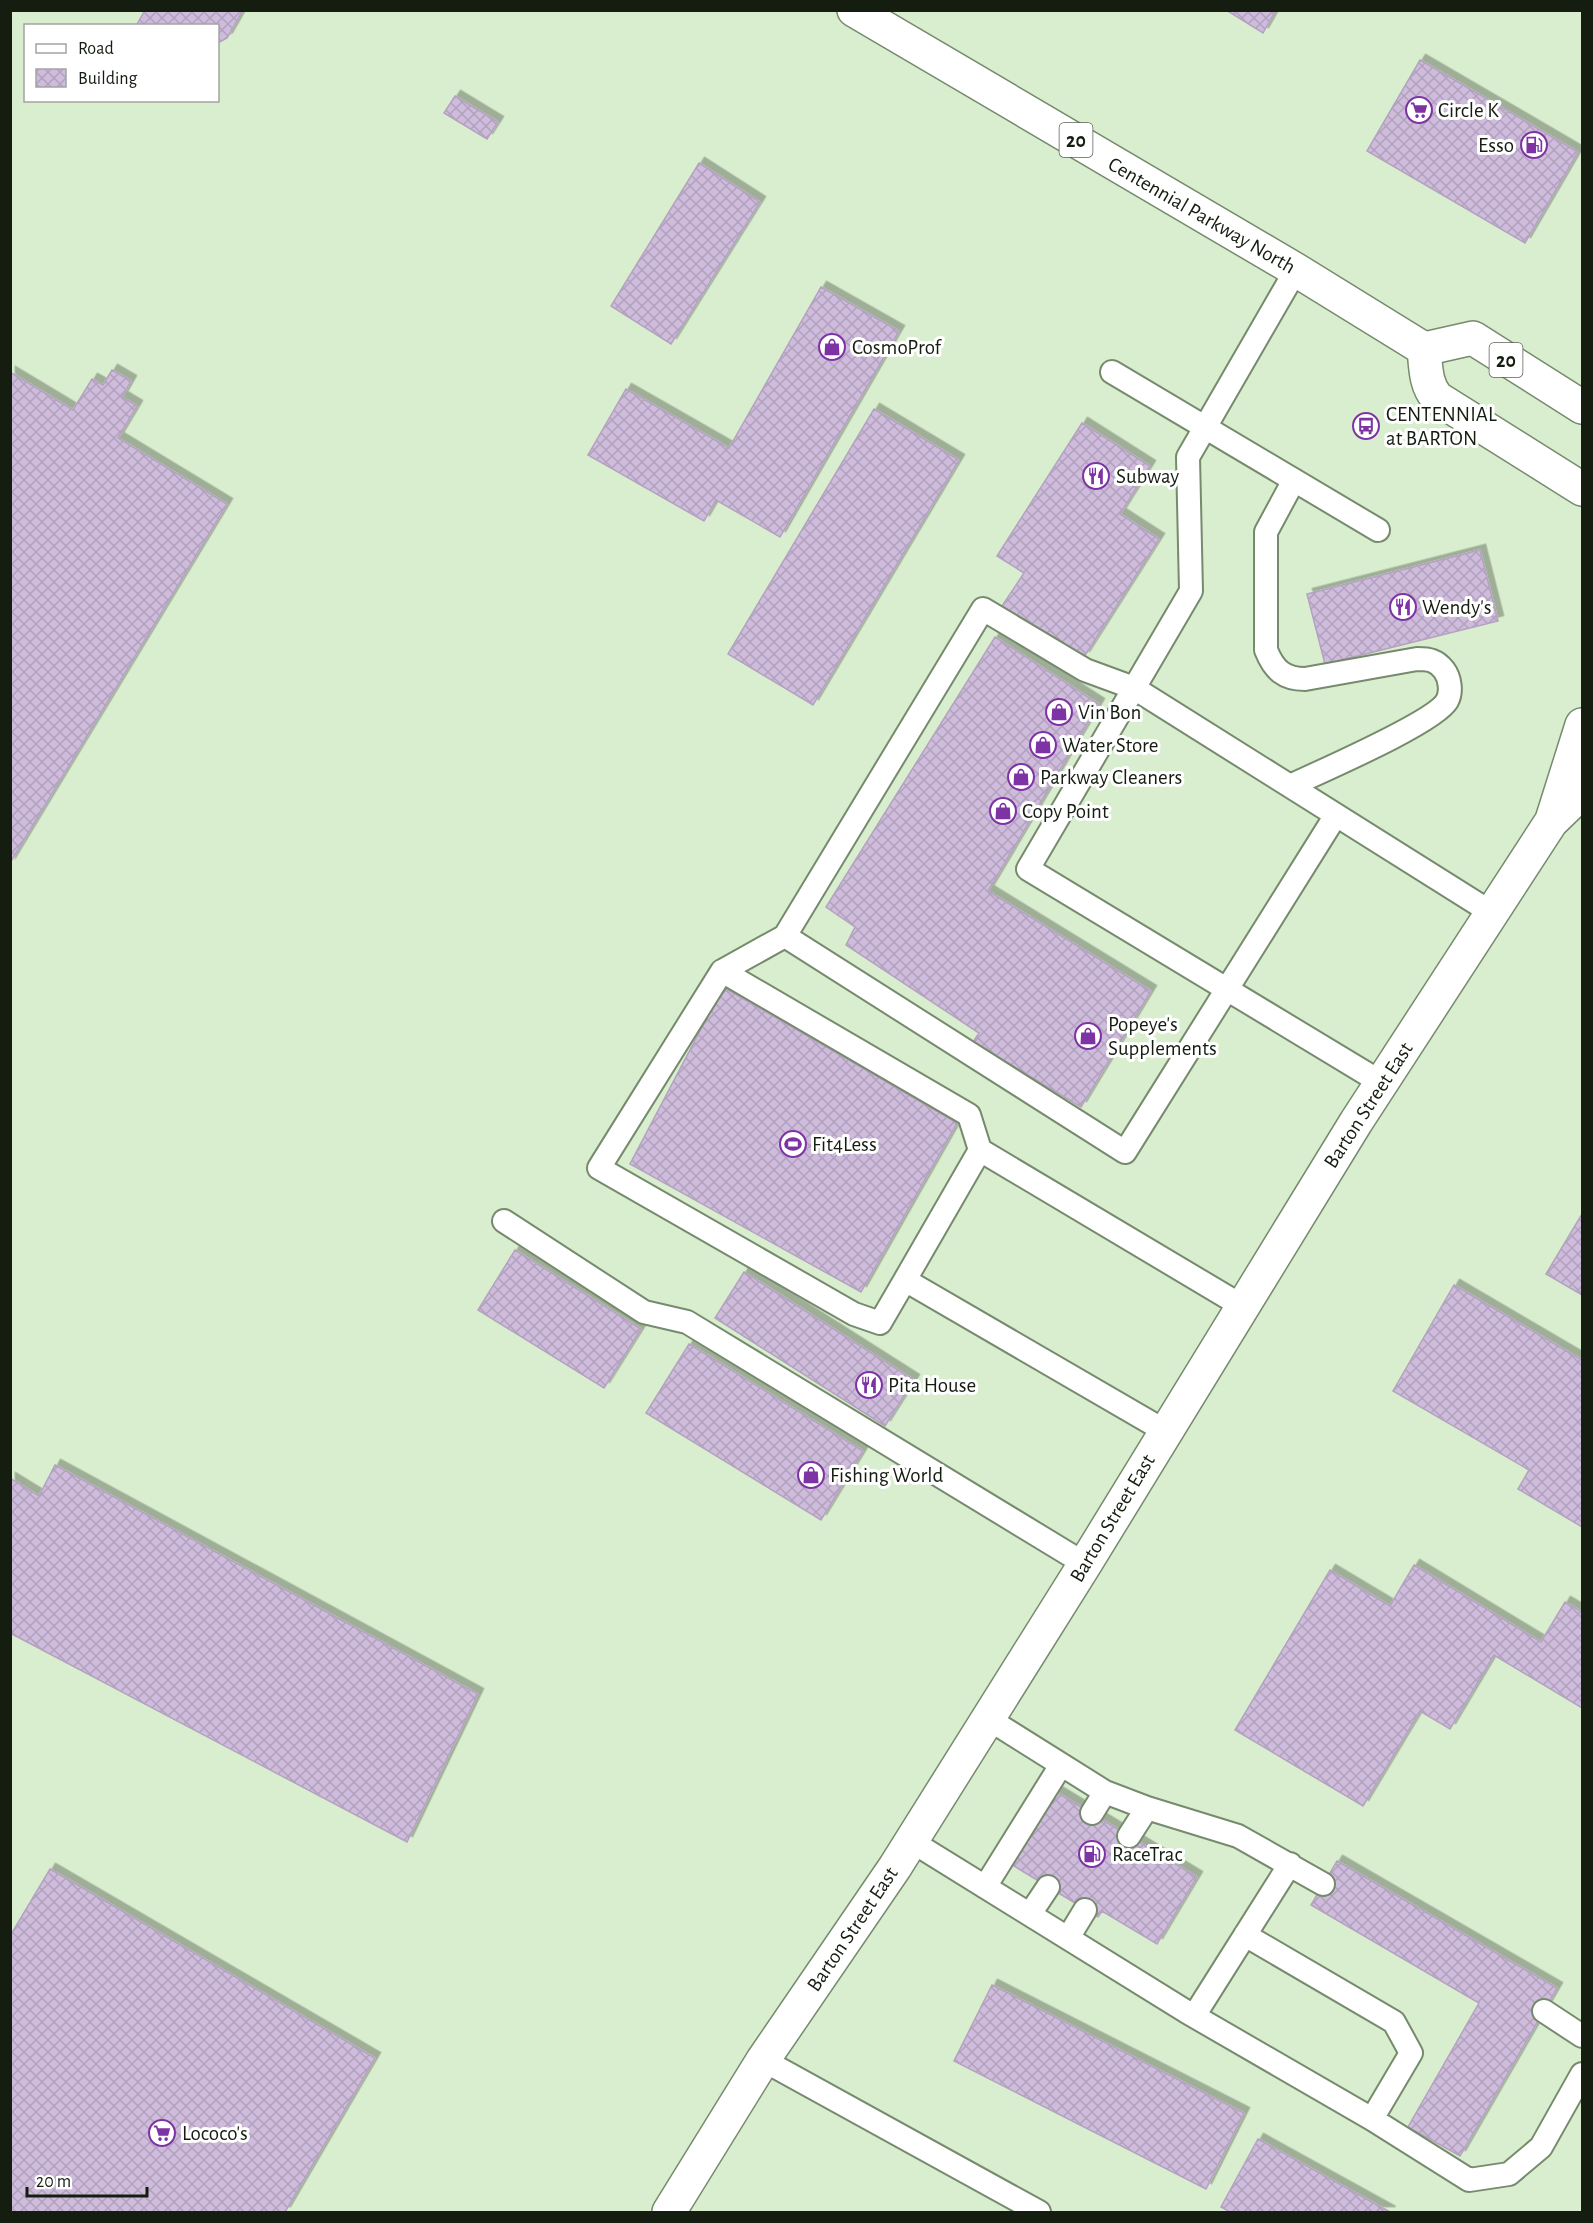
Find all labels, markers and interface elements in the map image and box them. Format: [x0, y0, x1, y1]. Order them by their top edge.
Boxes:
legend [24, 24, 219, 102]
text: Road [78, 40, 114, 58]
text: Building [78, 70, 138, 88]
supermarket icon: Circle K [1404, 95, 1434, 125]
place label: Circle K [1438, 100, 1499, 121]
road number: 20 [1060, 123, 1092, 157]
fuel station icon: Esso [1519, 130, 1549, 160]
place label: Esso [1478, 135, 1514, 156]
street label: Centennial Parkway North [1105, 153, 1299, 278]
shop icon: CosmoProf [817, 332, 847, 362]
place label: CosmoProf [852, 337, 943, 358]
road number: 20 [1490, 343, 1522, 377]
place label: CENTENNIAL at BARTON [1386, 404, 1497, 449]
bus stop icon: CENTENNIAL at BARTON [1351, 411, 1381, 441]
restaurant icon: Subway [1081, 461, 1111, 491]
place label: Subway [1116, 466, 1179, 487]
restaurant icon: Wendy's [1388, 592, 1418, 622]
place label: Wendy's [1422, 597, 1491, 618]
shop icon: Vin Bon [1044, 697, 1074, 727]
place label: Vin Bon [1078, 702, 1141, 723]
shop icon: Water Store [1028, 730, 1058, 760]
place label: Water Store [1062, 735, 1159, 756]
shop icon: Parkway Cleaners [1006, 762, 1036, 792]
place label: Parkway Cleaners [1040, 767, 1182, 788]
shop icon: Copy Point [988, 796, 1018, 826]
place label: Copy Point [1022, 801, 1109, 822]
place label: Popeye's Supplements [1108, 1014, 1217, 1059]
shop icon: Popeye's Supplements [1073, 1021, 1103, 1051]
street label: Barton Street East [1320, 1038, 1417, 1172]
sports icon: Fit4Less [778, 1129, 808, 1159]
place label: Fit4Less [812, 1134, 877, 1155]
restaurant icon: Pita House [854, 1370, 884, 1400]
place label: Pita House [888, 1375, 976, 1396]
street label: Barton Street East [1066, 1450, 1159, 1586]
shop icon: Fishing World [796, 1460, 826, 1490]
place label: Fishing World [830, 1465, 943, 1486]
fuel station icon: RaceTrac [1077, 1839, 1107, 1869]
place label: RaceTrac [1112, 1844, 1183, 1865]
street label: Barton Street East [803, 1863, 902, 1995]
supermarket icon: Lococo's [147, 2118, 177, 2148]
place label: Lococo's [182, 2123, 248, 2144]
scale bar [27, 2160, 147, 2198]
text: 20 m [36, 2173, 71, 2191]

